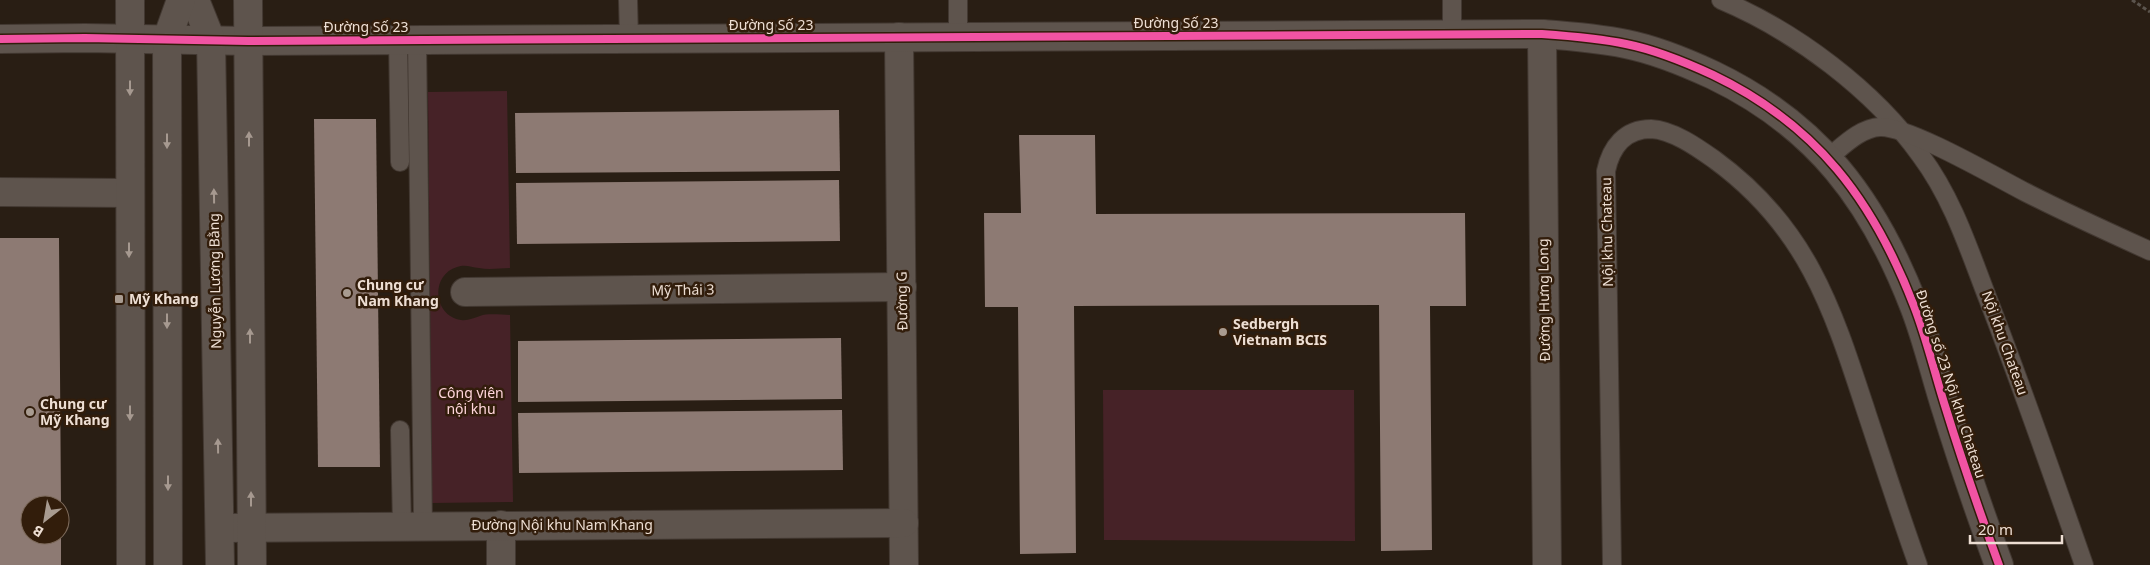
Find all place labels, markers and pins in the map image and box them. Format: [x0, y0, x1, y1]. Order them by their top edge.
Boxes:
place label: Chung cư Nam Khang [357, 275, 439, 310]
marker: Chung cư Nam Khang [341, 287, 353, 299]
place label: Mỹ Khang [129, 289, 199, 308]
marker: Mỹ Khang [113, 293, 125, 305]
place label: Sedbergh Vietnam BCIS [1233, 314, 1327, 349]
marker: Sedbergh Vietnam BCIS [1217, 326, 1229, 338]
place label: Chung cư Mỹ Khang [40, 394, 110, 429]
marker: Chung cư Mỹ Khang [24, 406, 36, 418]

